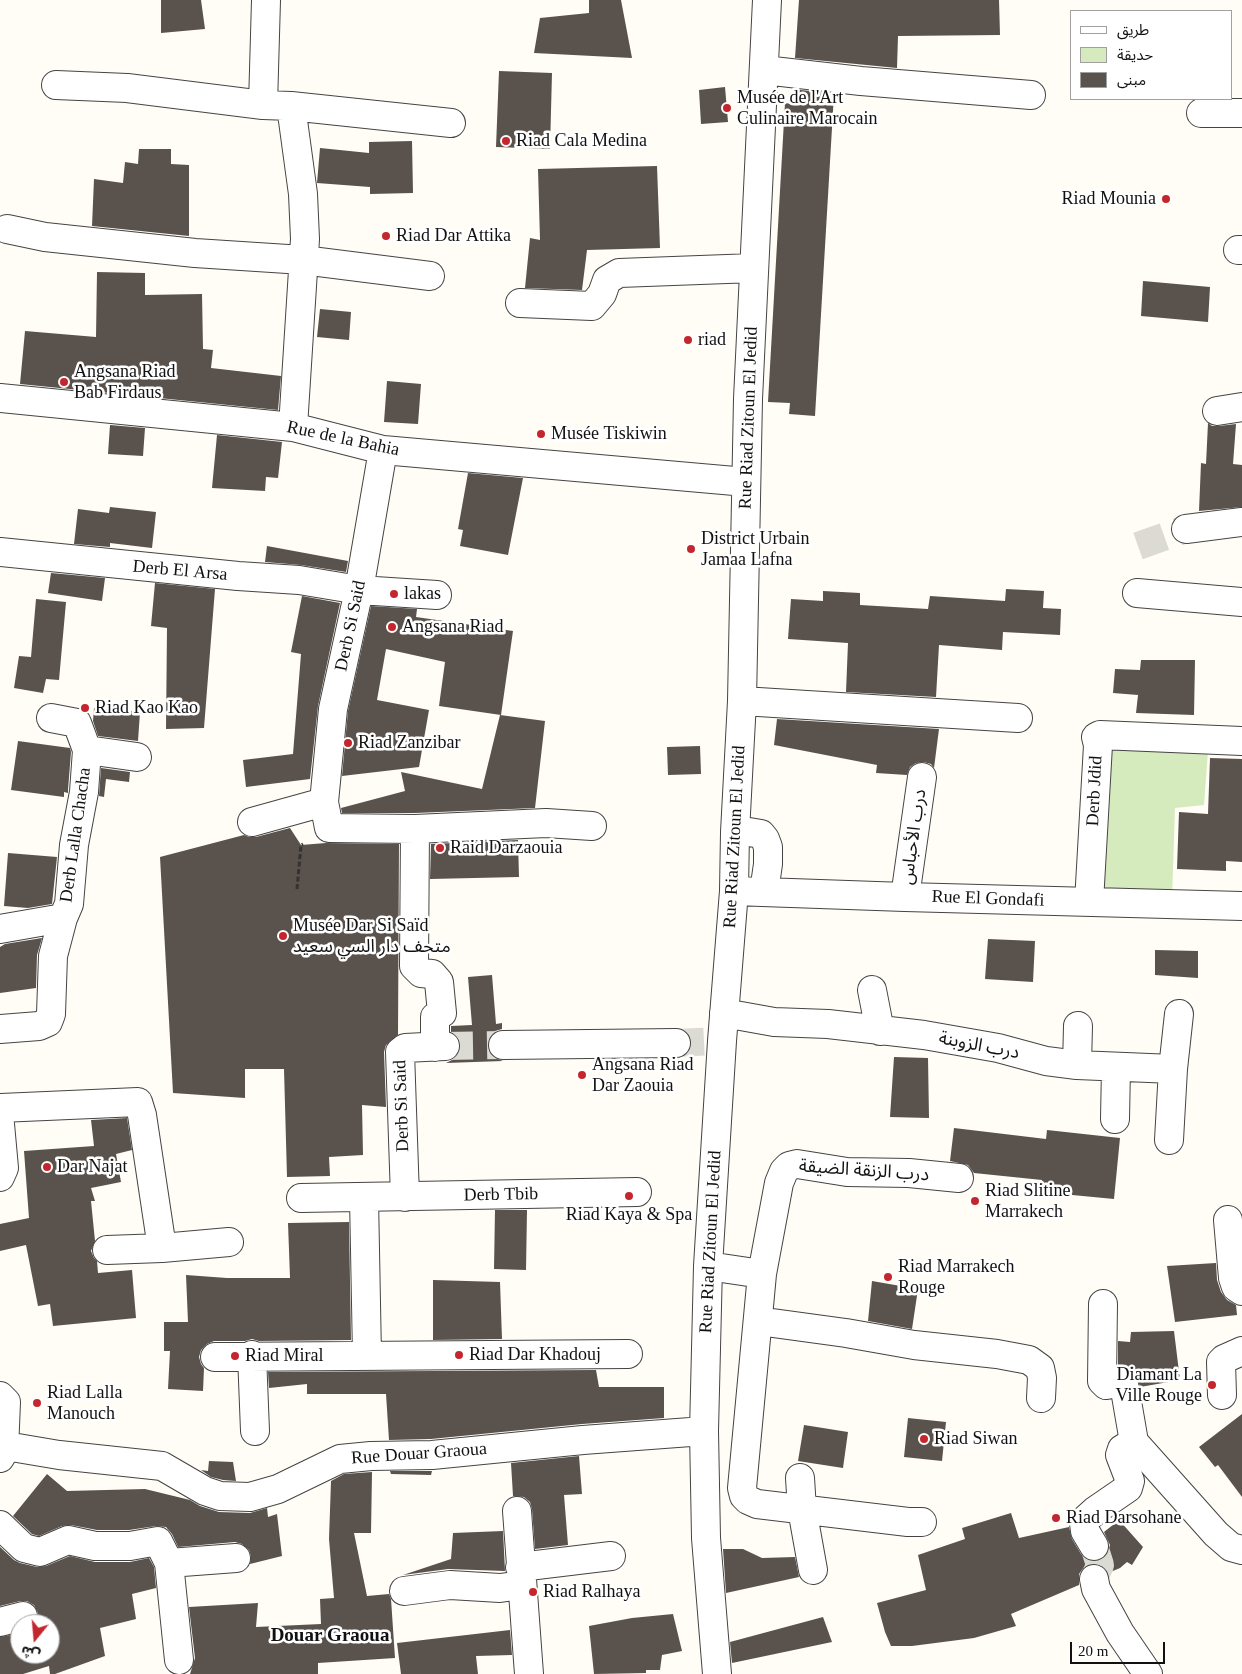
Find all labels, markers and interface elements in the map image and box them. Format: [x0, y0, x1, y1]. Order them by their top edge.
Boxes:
legend [1070, 10, 1232, 100]
text: طريق [1117, 22, 1149, 38]
text: حديقة [1117, 47, 1153, 63]
text: مبنى [1117, 72, 1146, 88]
place label: Musée de l'Art Culinaire Marocain [737, 87, 877, 130]
marker: Musée de l'Art Culinaire Marocain [721, 102, 733, 114]
place label: Riad Cala Medina [516, 130, 647, 152]
marker: Riad Cala Medina [500, 135, 512, 147]
place label: Riad Mounia [1062, 188, 1156, 210]
marker: Riad Mounia [1160, 193, 1172, 205]
place label: Riad Dar Attika [396, 225, 511, 247]
marker: Riad Dar Attika [380, 230, 392, 242]
street label: Rue Riad Zitoun El Jedid [735, 326, 763, 510]
place label: riad [698, 329, 726, 351]
marker: riad [682, 334, 694, 346]
place label: Angsana Riad Bab Firdaus [74, 361, 175, 404]
marker: Angsana Riad Bab Firdaus [58, 376, 70, 388]
street label: Rue de la Bahia [285, 417, 401, 461]
place label: Musée Tiskiwin [551, 423, 667, 445]
marker: Musée Tiskiwin [535, 428, 547, 440]
place label: District Urbain Jamaa Lafna [701, 528, 809, 570]
marker: District Urbain Jamaa Lafna [685, 543, 697, 555]
street label: Derb El Arsa [132, 556, 228, 586]
street label: Derb Si Said [331, 579, 371, 673]
place label: lakas [404, 583, 441, 605]
marker: lakas [388, 588, 400, 600]
place label: Angsana Riad [402, 616, 503, 638]
marker: Angsana Riad [386, 621, 398, 633]
place label: Riad Kao Kao [95, 697, 198, 719]
marker: Riad Kao Kao [79, 702, 91, 714]
place label: Riad Zanzibar [358, 732, 460, 754]
marker: Riad Zanzibar [342, 737, 354, 749]
street label: Rue Riad Zitoun El Jedid [719, 745, 751, 929]
street label: Derb Jdid [1082, 755, 1108, 827]
street label: Derb Lalla Chacha [56, 766, 96, 904]
street label: درب الأحباس [897, 788, 931, 886]
place label: Raid Darzaouia [450, 837, 562, 859]
marker: Raid Darzaouia [434, 842, 446, 854]
street label: Rue El Gondafi [931, 886, 1045, 912]
place label: Musée Dar Si Saïd متحف دار السي سعيد [293, 915, 451, 958]
marker: Musée Dar Si Saïd متحف دار السي سعيد [277, 930, 289, 942]
street label: درب الزوبنة [937, 1028, 1021, 1064]
place label: Angsana Riad Dar Zaouia [592, 1054, 693, 1096]
street label: Derb Si Said [390, 1060, 414, 1152]
marker: Angsana Riad Dar Zaouia [576, 1069, 588, 1081]
street label: Rue Riad Zitoun El Jedid [695, 1150, 727, 1334]
place label: Dar Najat [57, 1156, 127, 1178]
street label: درب الزنقة الضيقة [798, 1156, 930, 1186]
marker: Dar Najat [41, 1161, 53, 1173]
place label: Riad Slitine Marrakech [985, 1180, 1070, 1222]
street label: Derb Tbib [464, 1184, 538, 1206]
marker: Riad Kaya & Spa [623, 1190, 635, 1202]
marker: Riad Slitine Marrakech [969, 1195, 981, 1207]
place label: Riad Kaya & Spa [566, 1204, 692, 1226]
place label: Riad Marrakech Rouge [898, 1256, 1014, 1298]
marker: Riad Marrakech Rouge [882, 1271, 894, 1283]
place label: Riad Dar Khadouj [469, 1344, 601, 1366]
place label: Riad Miral [245, 1345, 323, 1367]
marker: Riad Dar Khadouj [453, 1349, 465, 1361]
marker: Riad Miral [229, 1350, 241, 1362]
place label: Diamant La Ville Rouge [1116, 1364, 1202, 1406]
marker: Diamant La Ville Rouge [1206, 1379, 1218, 1391]
place label: Riad Lalla Manouch [47, 1382, 122, 1425]
marker: Riad Lalla Manouch [31, 1397, 43, 1409]
place label: Riad Siwan [934, 1428, 1017, 1450]
marker: Riad Siwan [918, 1433, 930, 1445]
street label: Rue Douar Graoua [350, 1438, 488, 1470]
place label: Riad Darsohane [1066, 1507, 1181, 1529]
marker: Riad Darsohane [1050, 1512, 1062, 1524]
place label: Riad Ralhaya [543, 1581, 640, 1603]
marker: Riad Ralhaya [527, 1586, 539, 1598]
north arrow [10, 1614, 60, 1664]
district label: Douar Graoua [271, 1625, 389, 1647]
scale bar [1072, 1632, 1167, 1664]
text: ش [19, 1643, 42, 1663]
text: 20 m [1078, 1643, 1108, 1659]

